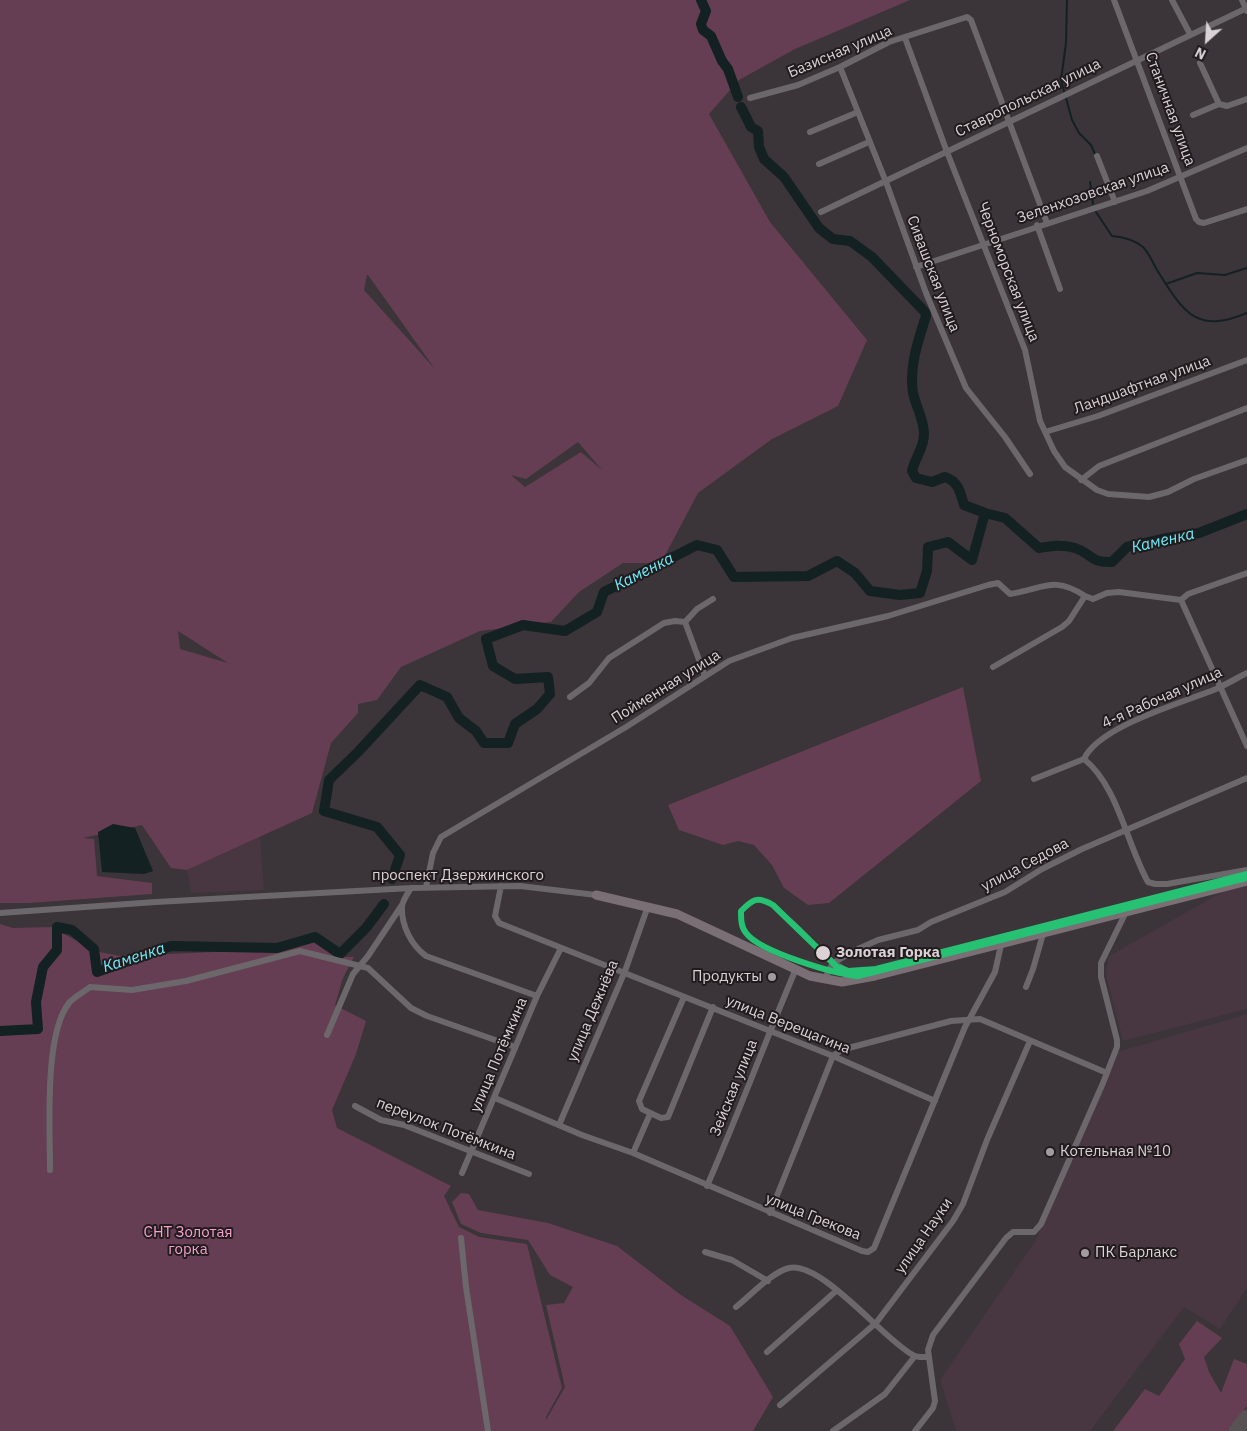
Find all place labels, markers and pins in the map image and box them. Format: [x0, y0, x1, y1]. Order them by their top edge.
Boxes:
marker: Золотая Горка [814, 944, 832, 962]
place label: Золотая Горка [836, 944, 940, 962]
place label: Продукты [692, 968, 762, 986]
marker: Продукты [766, 971, 778, 983]
place label: Котельная №10 [1060, 1143, 1171, 1161]
marker: Котельная №10 [1044, 1146, 1056, 1158]
place label: ПК Барлакс [1095, 1244, 1177, 1262]
marker: ПК Барлакс [1079, 1247, 1091, 1259]

